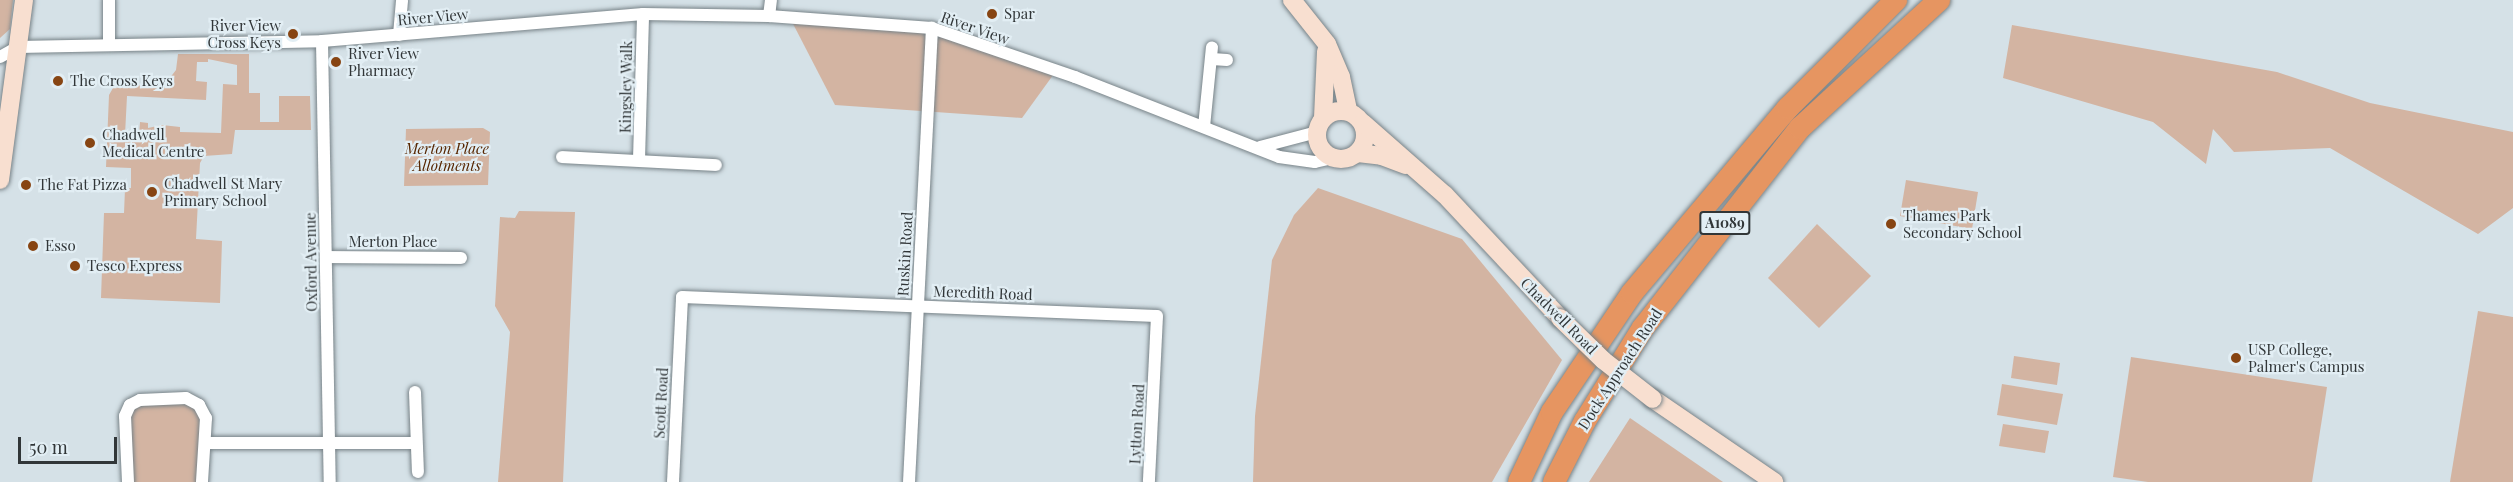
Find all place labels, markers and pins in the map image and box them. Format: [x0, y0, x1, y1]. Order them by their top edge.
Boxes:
place label: Spar [1004, 5, 1035, 23]
marker: Spar [985, 7, 999, 21]
place label: River View Cross Keys [208, 16, 281, 51]
marker: River View Cross Keys [286, 27, 300, 41]
place label: River View Pharmacy [348, 44, 420, 79]
marker: River View Pharmacy [329, 55, 343, 69]
place label: The Cross Keys [70, 72, 173, 90]
marker: The Cross Keys [51, 74, 65, 88]
place label: Chadwell Medical Centre [102, 125, 204, 160]
marker: Chadwell Medical Centre [83, 136, 97, 150]
place label: Chadwell St Mary Primary School [164, 174, 282, 209]
place label: The Fat Pizza [38, 176, 127, 194]
marker: The Fat Pizza [19, 178, 33, 192]
marker: Chadwell St Mary Primary School [145, 185, 159, 199]
place label: Thames Park Secondary School [1903, 206, 2022, 241]
marker: Thames Park Secondary School [1884, 217, 1898, 231]
place label: Esso [45, 237, 76, 255]
marker: Esso [26, 239, 40, 253]
place label: Tesco Express [87, 257, 182, 275]
marker: Tesco Express [68, 259, 82, 273]
place label: USP College, Palmer's Campus [2248, 340, 2365, 375]
marker: USP College, Palmer's Campus [2229, 351, 2243, 365]

